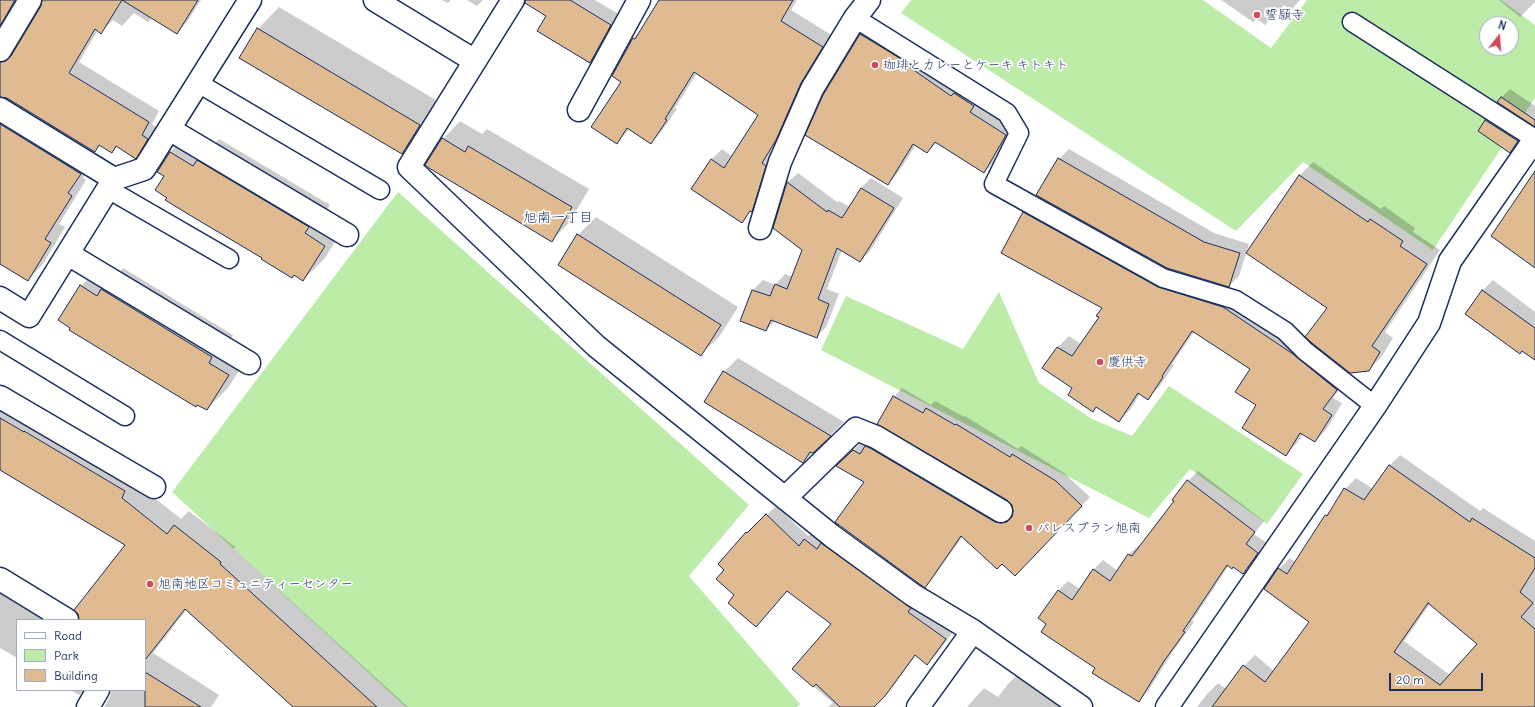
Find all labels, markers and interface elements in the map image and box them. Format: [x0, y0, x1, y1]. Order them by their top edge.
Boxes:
place label: 誓願寺 [1265, 7, 1304, 23]
marker: 誓願寺 [1252, 10, 1262, 20]
north arrow [1479, 16, 1519, 56]
text: N [1497, 18, 1508, 33]
place label: 珈琲とカレーとケーキ キトキト [883, 57, 1069, 73]
marker: 珈琲とカレーとケーキ キトキト [870, 60, 880, 70]
district label: 旭南一丁目 [523, 210, 593, 226]
place label: 慶供寺 [1108, 354, 1147, 370]
marker: 慶供寺 [1095, 357, 1105, 367]
place label: パレスブラン旭南 [1037, 520, 1141, 536]
marker: パレスブラン旭南 [1024, 523, 1034, 533]
place label: 旭南地区コミュニティーセンター [158, 576, 353, 592]
marker: 旭南地区コミュニティーセンター [145, 579, 155, 589]
legend [16, 619, 146, 691]
text: Road [54, 628, 82, 643]
text: Park [54, 648, 79, 663]
scale bar [1391, 665, 1485, 691]
text: Building [54, 668, 98, 683]
text: 20 m [1396, 672, 1424, 687]

